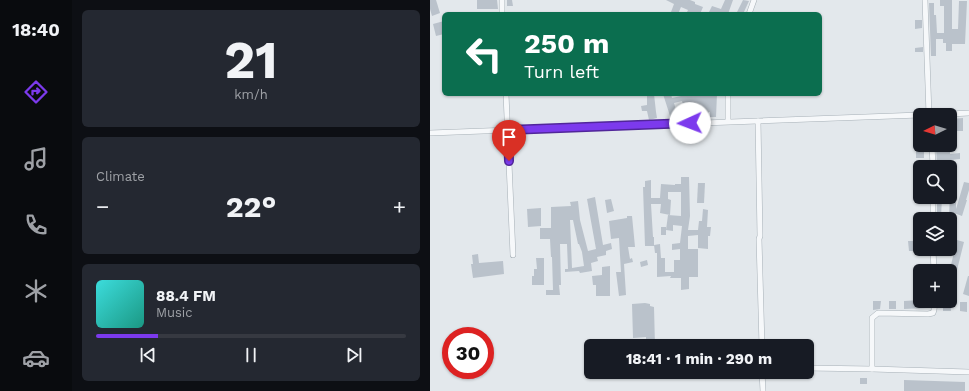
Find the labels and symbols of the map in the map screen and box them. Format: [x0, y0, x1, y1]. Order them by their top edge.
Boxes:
position arrow [669, 102, 711, 144]
north arrow [913, 108, 957, 152]
pin [492, 120, 526, 161]
speed limit sign: 30 [442, 327, 494, 379]

